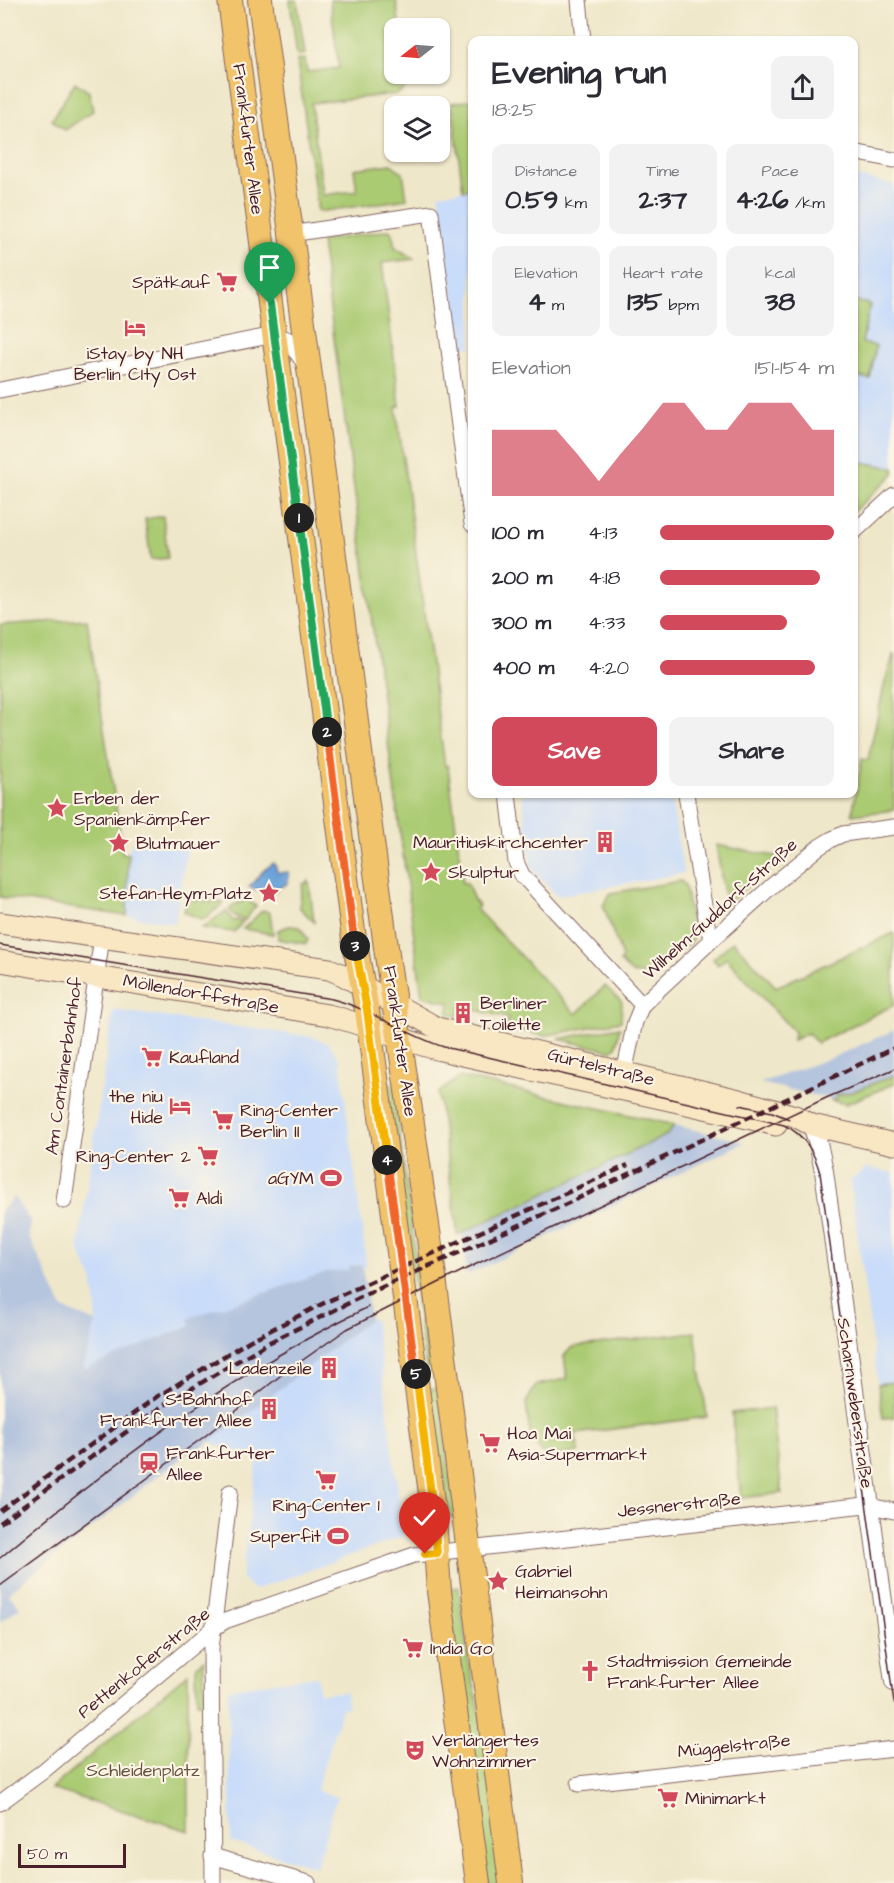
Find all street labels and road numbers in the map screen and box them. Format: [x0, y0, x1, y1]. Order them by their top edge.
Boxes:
street label: Frankfurter Allee [226, 62, 270, 216]
street label: Wilhelm-Guddorf-Straße [637, 832, 803, 985]
street label: Frankfurter Allee [377, 964, 423, 1118]
street label: Möllendorffstraße [121, 968, 281, 1020]
street label: Am Containerbahnhof [39, 975, 89, 1157]
street label: Gürtelstraße [545, 1042, 657, 1092]
street label: Scharnweberstraße [831, 1316, 879, 1490]
street label: Jessnerstraße [616, 1486, 742, 1524]
street label: Pettenkoferstraße [72, 1602, 216, 1724]
street label: Müggelstraße [676, 1728, 792, 1765]

